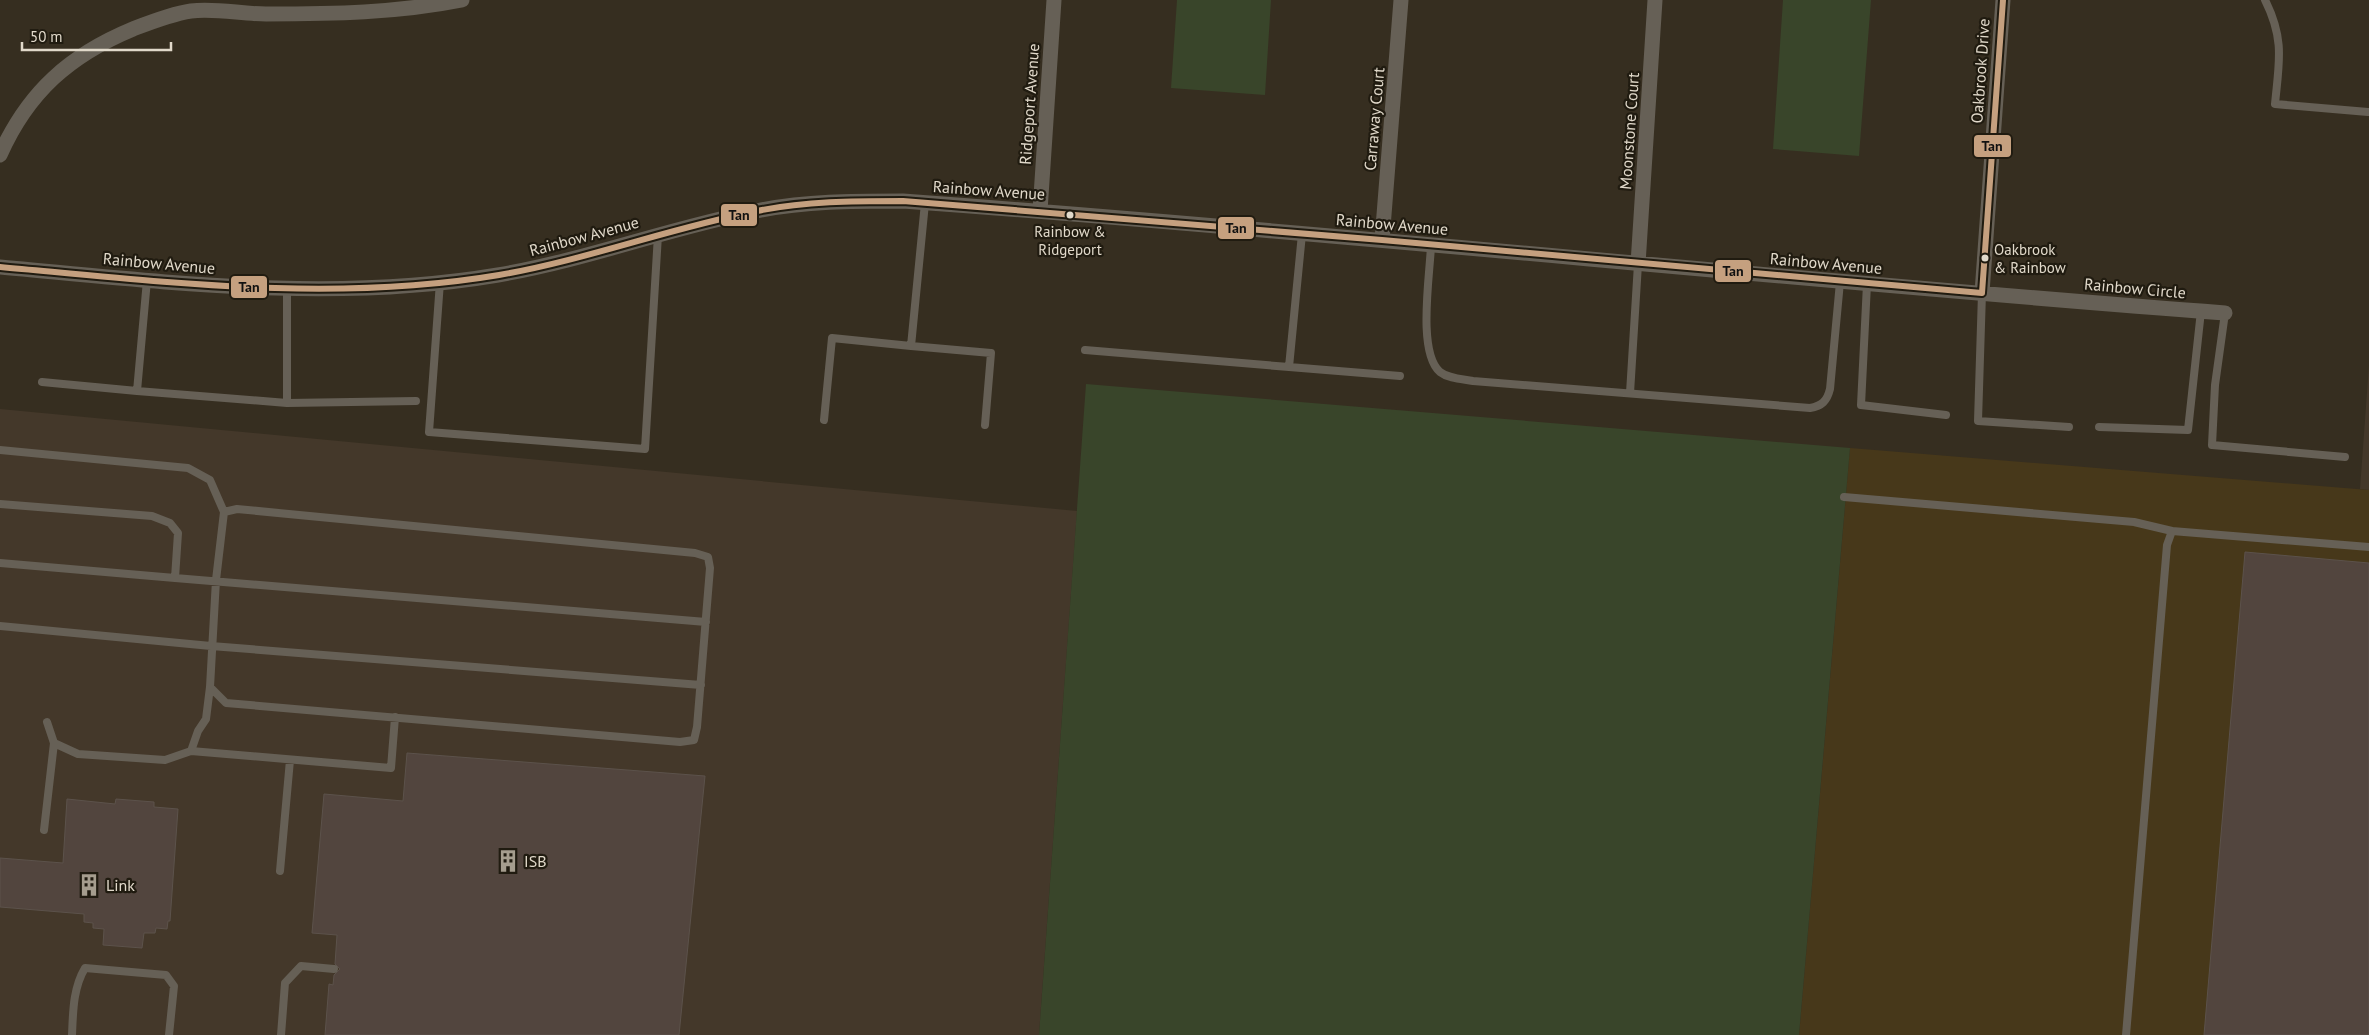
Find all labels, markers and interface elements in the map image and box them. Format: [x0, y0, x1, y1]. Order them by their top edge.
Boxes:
street label: Oakbrook Drive [1966, 18, 1994, 124]
scale bar [22, 20, 171, 52]
text: 50 m [30, 27, 63, 46]
street label: Ridgeport Avenue [1015, 43, 1043, 165]
street label: Carraway Court [1360, 66, 1389, 171]
street label: Moonstone Court [1615, 71, 1643, 190]
line badge: Tan [1973, 134, 2012, 158]
text: Tan [1981, 137, 2003, 155]
street label: Rainbow Avenue [932, 176, 1046, 204]
line badge: Tan [720, 203, 758, 227]
text: Tan [728, 206, 750, 224]
street label: Rainbow Avenue [1335, 209, 1449, 239]
marker: Rainbow & Ridgeport [1065, 210, 1075, 220]
street label: Rainbow Avenue [527, 212, 641, 260]
line badge: Tan [1217, 216, 1255, 240]
text: Tan [1225, 219, 1247, 237]
place label: Rainbow & Ridgeport [1034, 222, 1106, 259]
place label: Oakbrook & Rainbow [1994, 240, 2066, 277]
street label: Rainbow Avenue [102, 248, 216, 278]
street label: Rainbow Avenue [1769, 248, 1883, 278]
marker: Oakbrook & Rainbow [1980, 253, 1990, 263]
line badge: Tan [1714, 259, 1752, 283]
text: Tan [1722, 262, 1744, 280]
street label: Rainbow Circle [2083, 274, 2187, 302]
line badge: Tan [230, 275, 268, 299]
text: Tan [238, 278, 260, 296]
building icon: ISB [495, 848, 521, 874]
place label: ISB [524, 851, 547, 871]
building icon: Link [76, 872, 102, 898]
place label: Link [106, 875, 135, 895]

